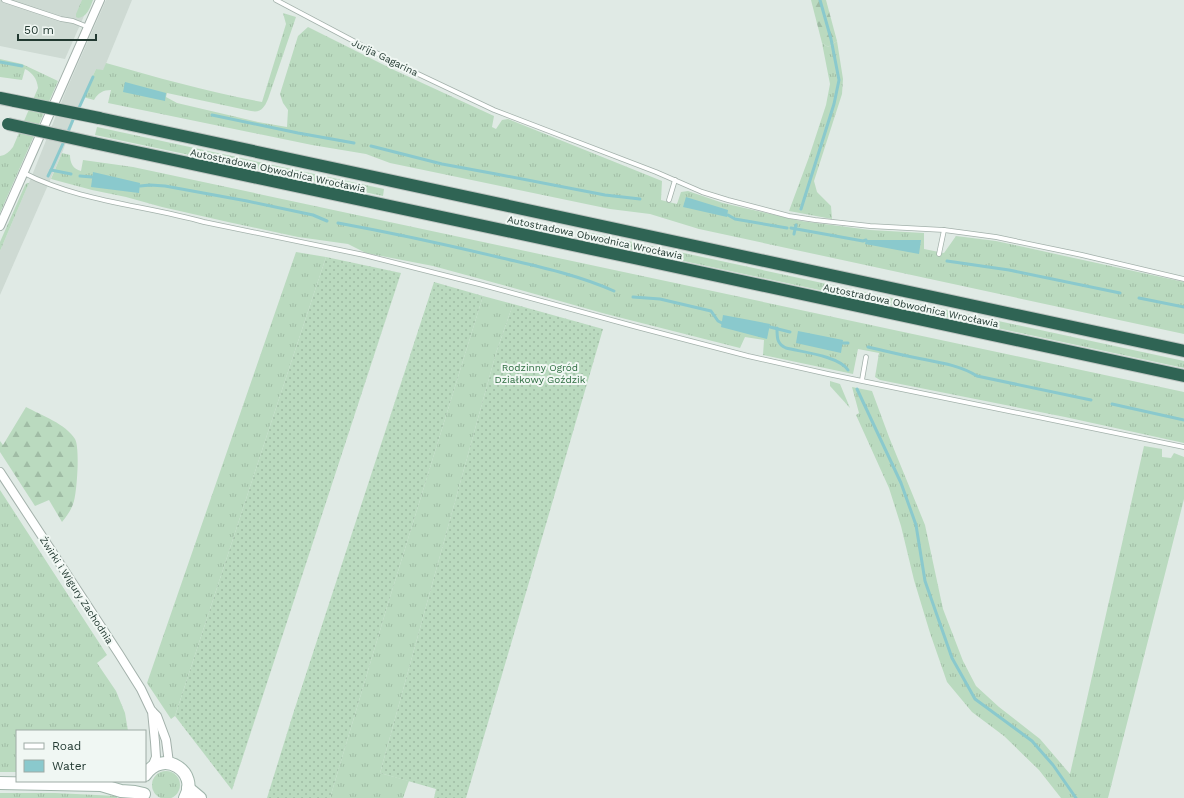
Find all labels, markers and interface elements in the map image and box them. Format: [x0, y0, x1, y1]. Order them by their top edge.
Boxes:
scale bar [18, 16, 96, 42]
text: 50 m [24, 23, 54, 37]
street label: Jurija Gagarina [350, 37, 420, 78]
street label: Autostradowa Obwodnica Wrocławia [189, 147, 367, 195]
street label: Autostradowa Obwodnica Wrocławia [506, 214, 684, 262]
street label: Autostradowa Obwodnica Wrocławia [822, 282, 1000, 330]
park label: Rodzinny Ogród Działkowy Goździk [495, 362, 586, 385]
street label: Żwirki i Wigury Zachodnia [38, 535, 116, 646]
legend [16, 730, 146, 782]
text: Road [52, 739, 81, 753]
text: Water [52, 759, 87, 773]

